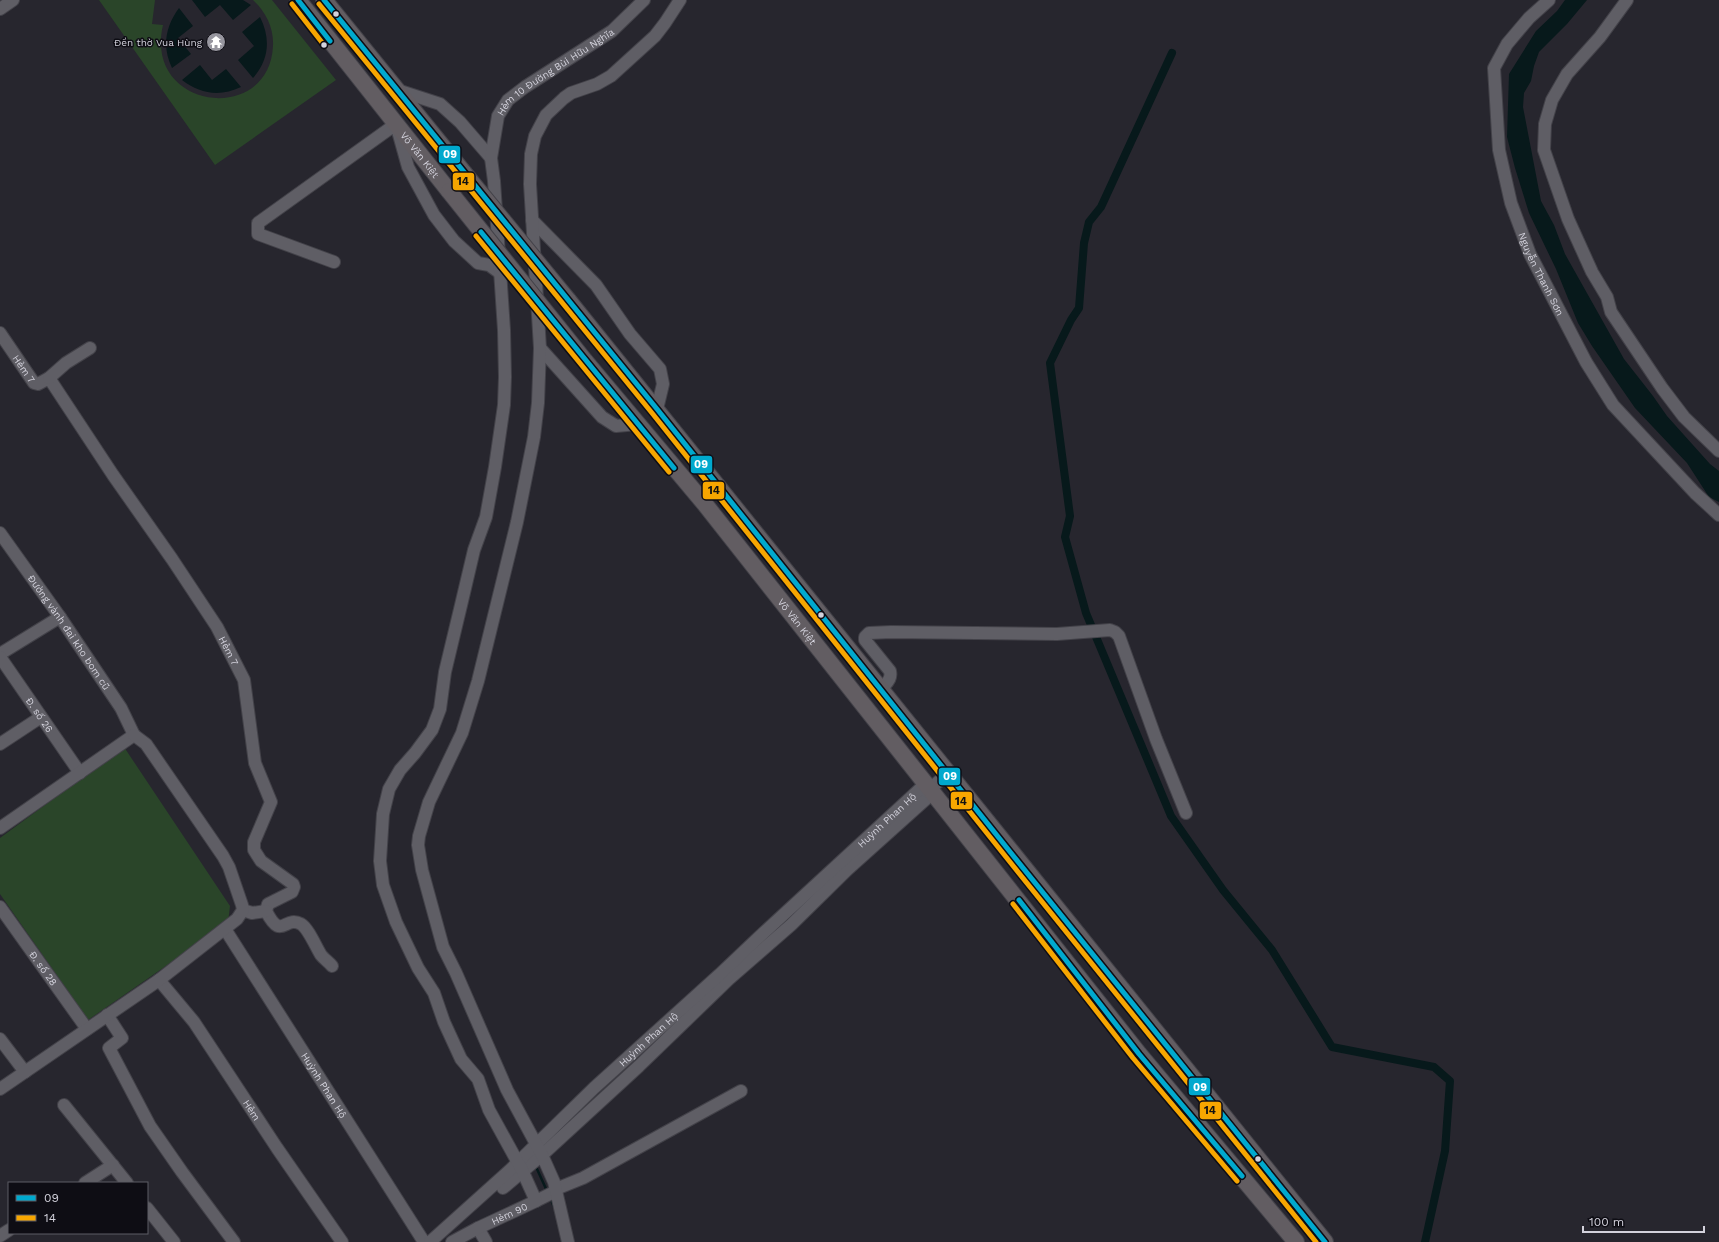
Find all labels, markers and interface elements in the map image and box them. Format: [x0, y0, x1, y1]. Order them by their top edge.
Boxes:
unlabelled marker [331, 9, 341, 19]
street label: Hẻm 10 Đường Bùi Hữu Nghĩa [494, 26, 616, 117]
temple icon: Đền thờ Vua Hùng [205, 31, 227, 53]
place label: Đền thờ Vua Hùng [114, 37, 203, 48]
unlabelled marker [319, 40, 329, 50]
street label: Võ Văn Kiệt [399, 129, 442, 180]
line badge: 09 [438, 145, 461, 164]
text: 09 [443, 148, 457, 161]
line badge: 14 [452, 172, 475, 191]
text: 14 [457, 175, 469, 188]
street label: Nguyễn Thanh Sơn [1517, 231, 1566, 317]
street label: Hẻm 7 [11, 353, 38, 385]
line badge: 09 [690, 455, 713, 474]
text: 09 [694, 458, 708, 471]
line badge: 14 [702, 481, 725, 500]
text: 14 [708, 484, 720, 497]
street label: Đường vành đai kho bom cũ [26, 572, 113, 692]
street label: Võ Văn Kiệt [776, 596, 819, 647]
unlabelled marker [816, 610, 826, 620]
street label: Hẻm 7 [217, 634, 241, 667]
street label: Đ. số 26 [24, 695, 56, 734]
line badge: 09 [938, 767, 961, 786]
text: 09 [943, 770, 957, 783]
street label: Huỳnh Phan Hộ [855, 790, 918, 849]
line badge: 14 [950, 791, 973, 810]
text: 14 [955, 795, 967, 808]
street label: Đ. số 28 [27, 949, 60, 987]
street label: Huỳnh Phan Hộ [617, 1010, 680, 1068]
street label: Huỳnh Phan Hộ [299, 1050, 349, 1120]
line badge: 09 [1188, 1077, 1211, 1096]
text: 09 [1193, 1081, 1207, 1094]
street label: Hẻm [241, 1098, 263, 1122]
line badge: 14 [1199, 1101, 1222, 1120]
text: 14 [1204, 1104, 1216, 1117]
unlabelled marker [1253, 1154, 1263, 1164]
legend [8, 1182, 148, 1234]
text: 09 [44, 1191, 59, 1205]
street label: Hẻm 90 [490, 1200, 529, 1227]
scale bar [1583, 1208, 1704, 1234]
text: 14 [44, 1211, 56, 1225]
text: 100 m [1589, 1215, 1624, 1229]

